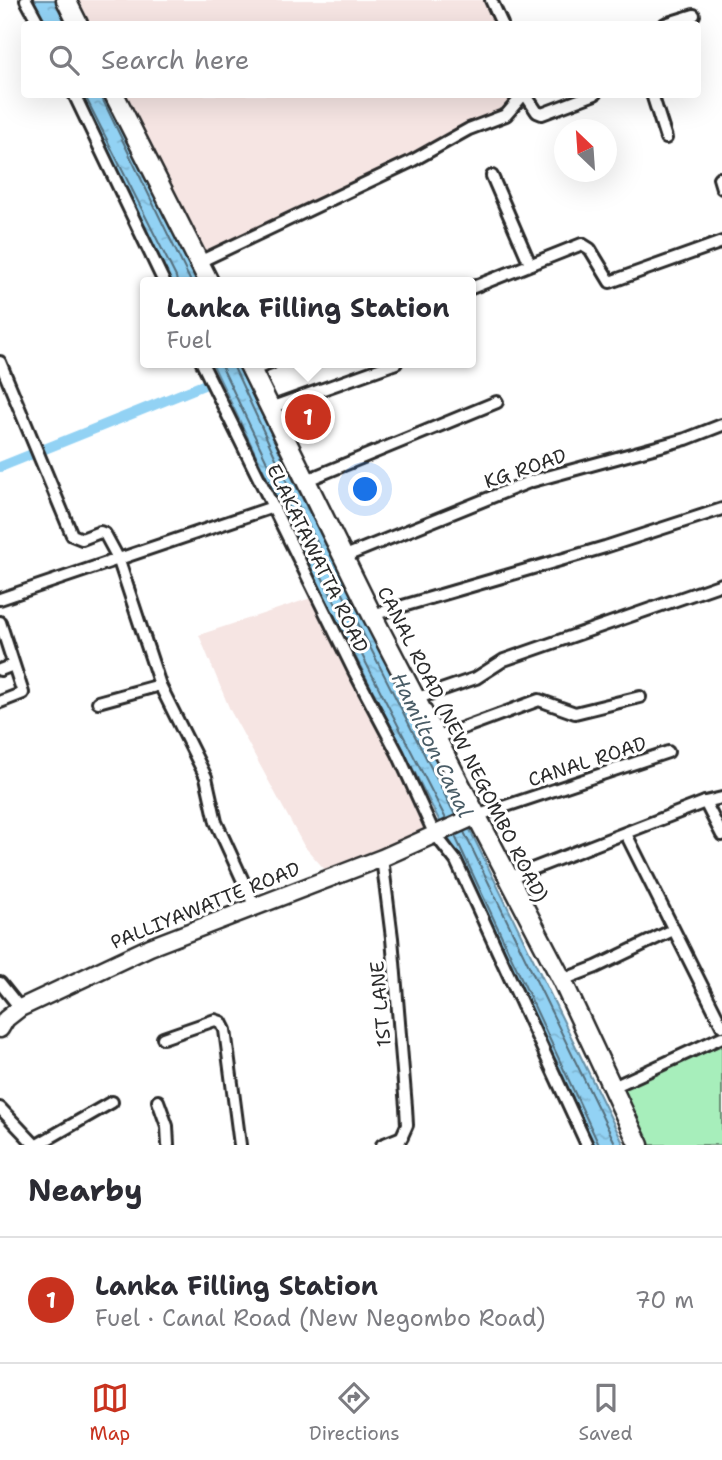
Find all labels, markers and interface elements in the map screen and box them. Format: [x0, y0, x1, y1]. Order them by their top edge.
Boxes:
search box [21, 21, 701, 98]
icon: search [45, 41, 83, 79]
text: Search here [101, 42, 250, 77]
north arrow [554, 119, 617, 182]
popup [140, 277, 476, 368]
text: Lanka Filling Station [166, 290, 450, 325]
text: Fuel [166, 325, 211, 355]
pin: 1 [285, 391, 331, 443]
street label: KG ROAD [481, 443, 570, 494]
street label: ELAKATAWATTA ROAD [261, 460, 374, 657]
your location [348, 472, 382, 506]
street label: CANAL ROAD (NEW NEGOMBO ROAD) [372, 582, 553, 906]
water label: Hamilton Canal [385, 668, 479, 822]
street label: CANAL ROAD [525, 731, 649, 792]
street label: PALLIYAWATTE ROAD [107, 856, 304, 955]
street label: 1ST LANE [364, 960, 397, 1048]
text: Nearby [28, 1170, 143, 1211]
text: Lanka Filling Station [95, 1268, 378, 1303]
text: 1 [46, 1285, 56, 1315]
text: 70 m [635, 1285, 694, 1315]
text: Fuel · Canal Road (New Negombo Road) [95, 1303, 545, 1333]
tab: Map [89, 1379, 130, 1446]
tab: Directions [309, 1379, 400, 1446]
tab: Saved [579, 1379, 633, 1446]

